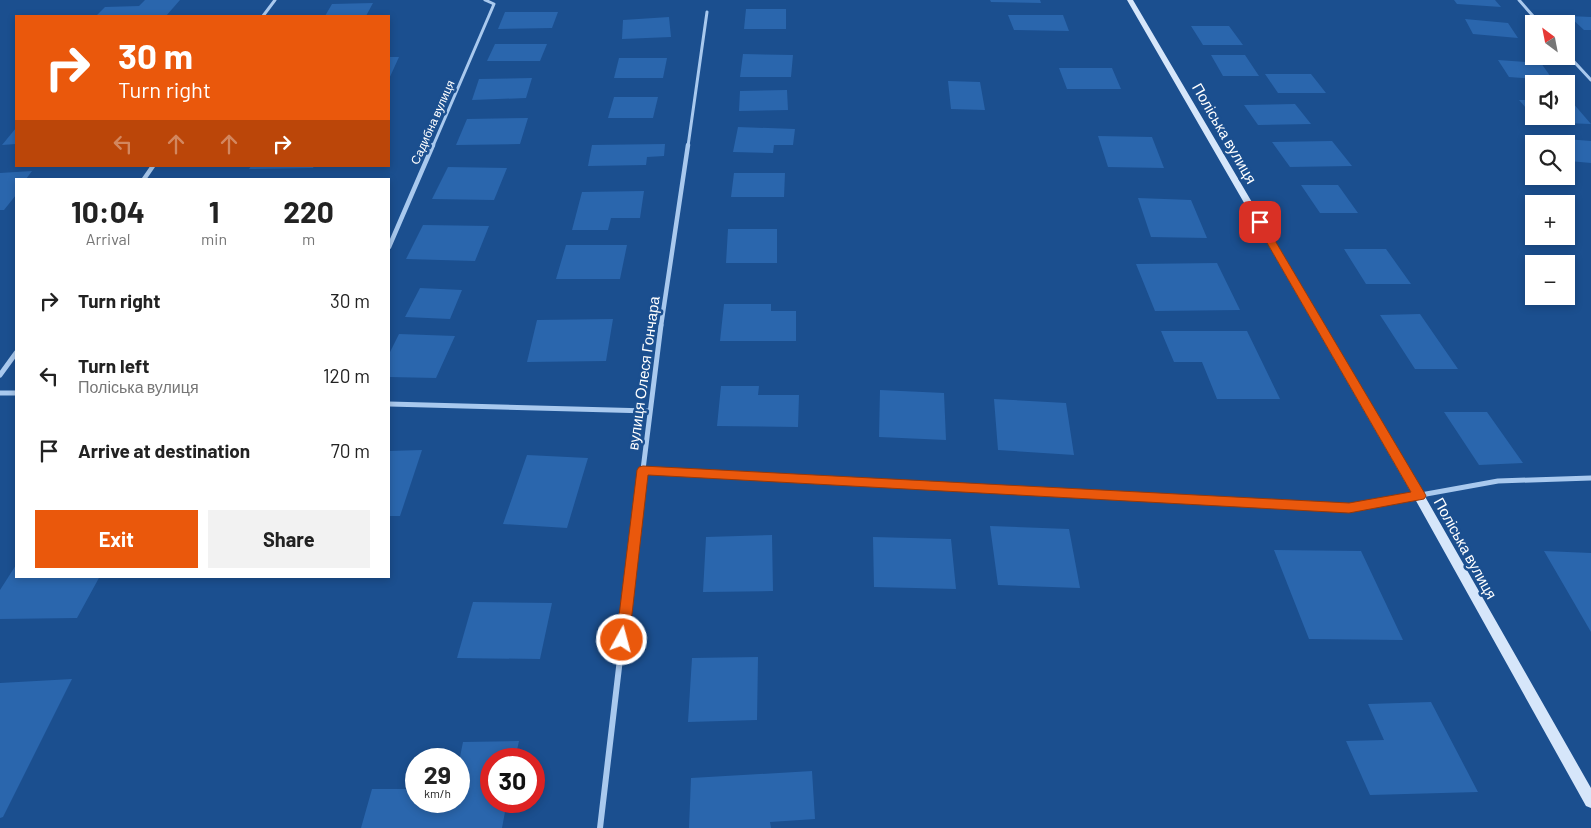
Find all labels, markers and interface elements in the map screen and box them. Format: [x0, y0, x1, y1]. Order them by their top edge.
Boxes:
north arrow [1525, 15, 1575, 65]
map controls [1525, 15, 1575, 305]
text: 30 m [118, 34, 193, 76]
icon: right [35, 35, 100, 100]
button: sound [1525, 75, 1575, 125]
text: Turn right [118, 76, 211, 102]
street label: Садибна вулиця [407, 78, 458, 167]
street label: Поліська вулиця [1189, 80, 1261, 186]
icon: left [109, 130, 137, 158]
icon: ahead [162, 130, 190, 158]
icon: ahead [215, 130, 243, 158]
icon: right [268, 130, 296, 158]
button: search [1525, 135, 1575, 185]
text: 10:04 [71, 193, 145, 229]
text: 1 [209, 193, 219, 229]
text: 220 [283, 193, 334, 229]
button: + [1525, 195, 1575, 245]
pin [1239, 201, 1281, 243]
icon: arrive [1246, 208, 1274, 236]
text: Arrival [86, 229, 130, 248]
text: min [201, 229, 227, 248]
text: m [302, 229, 315, 248]
button: − [1525, 255, 1575, 305]
icon: right [35, 287, 63, 315]
text: Turn right [78, 289, 160, 312]
text: 30 m [330, 289, 370, 312]
street label: вулиця Олеся Гончара [623, 294, 663, 451]
text: Turn left [78, 354, 149, 377]
icon: left [35, 362, 63, 390]
text: 120 m [323, 364, 370, 387]
text: Поліська вулиця [78, 377, 199, 396]
icon: arrive [35, 437, 63, 465]
text: Arrive at destination [78, 439, 250, 462]
text: 70 m [331, 439, 370, 462]
street label: Поліська вулиця [1431, 494, 1501, 602]
button: Exit [35, 510, 198, 568]
button: Share [208, 510, 370, 568]
position arrow [595, 613, 647, 665]
speed limit sign: 30 [480, 748, 545, 813]
text: 29 [424, 759, 451, 789]
text: km/h [424, 786, 451, 800]

